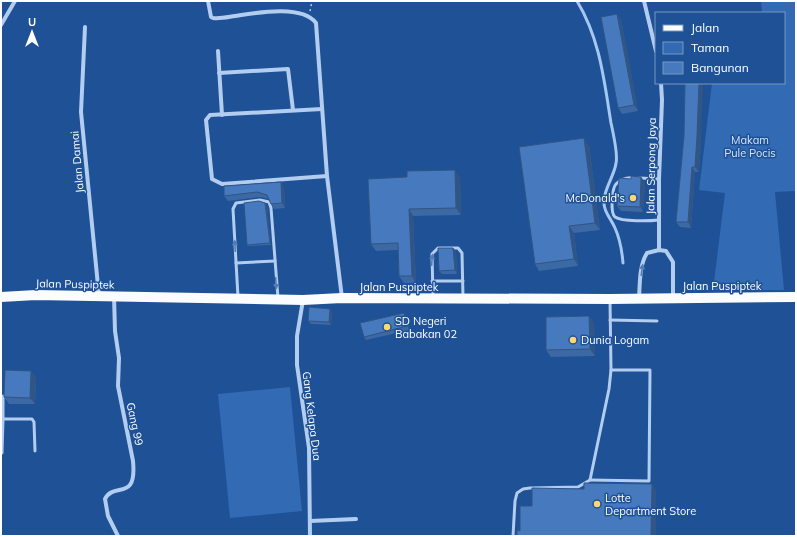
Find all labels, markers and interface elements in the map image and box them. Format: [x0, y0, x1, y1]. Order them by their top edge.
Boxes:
north arrow [12, 12, 52, 52]
legend [655, 12, 785, 84]
text: U [28, 15, 36, 29]
text: Jalan [691, 20, 719, 35]
text: Taman [691, 40, 729, 55]
text: Bangunan [691, 60, 749, 75]
street label: Jalan Serpong Jaya [643, 117, 659, 215]
street label: Jalan Damai [67, 130, 87, 194]
park label: Makam Pule Pocis [724, 133, 776, 160]
place label: McDonald's [565, 191, 625, 205]
marker: McDonald's [628, 193, 638, 203]
one-way arrow [231, 240, 238, 252]
one-way arrow [429, 254, 436, 266]
one-way arrow [639, 263, 645, 276]
street label: Jalan Puspiptek [35, 276, 115, 292]
one-way arrow [273, 277, 280, 289]
street label: Jalan Puspiptek [683, 279, 762, 293]
street label: Jalan Puspiptek [360, 280, 439, 294]
place label: SD Negeri Babakan 02 [395, 314, 457, 341]
marker: SD Negeri Babakan 02 [382, 322, 392, 332]
place label: Dunia Logam [581, 333, 649, 347]
marker: Dunia Logam [568, 335, 578, 345]
street label: Gang Kelapa Dua [300, 371, 324, 461]
street label: Gang 99 [124, 401, 146, 447]
place label: Lotte Department Store [605, 491, 696, 518]
marker: Lotte Department Store [592, 499, 602, 509]

